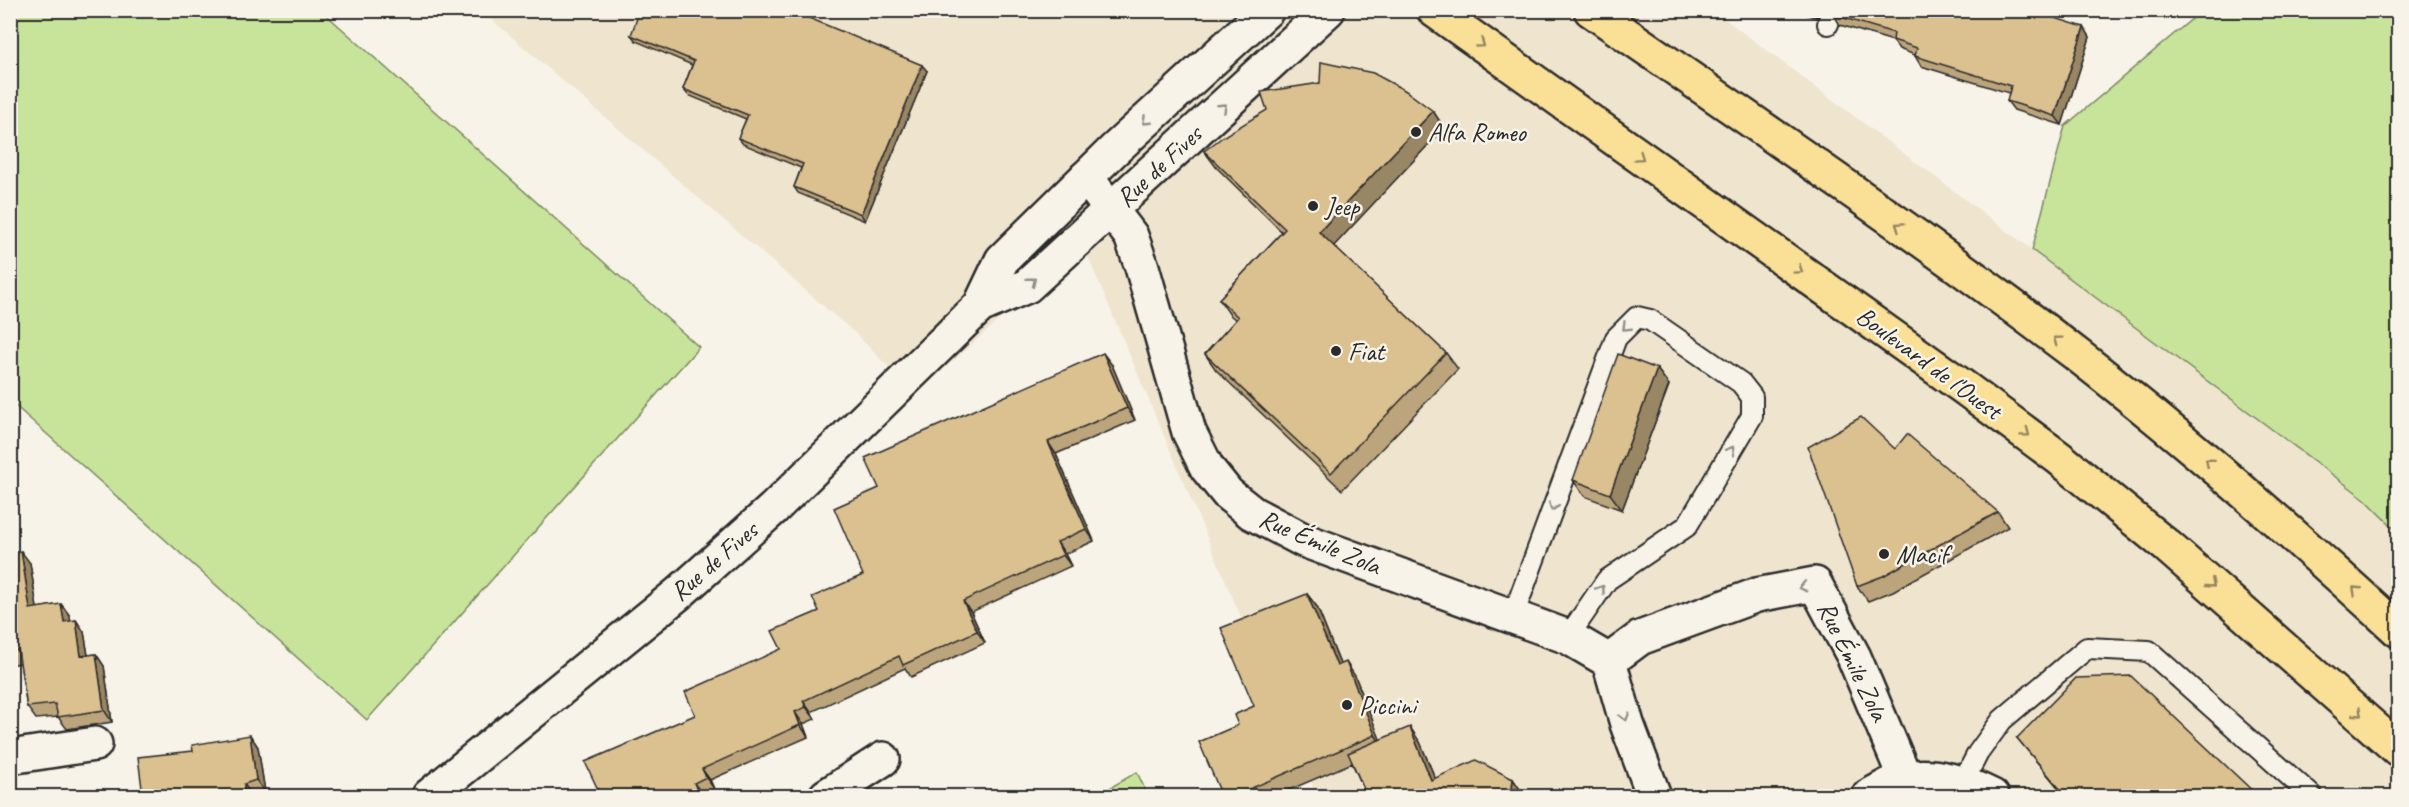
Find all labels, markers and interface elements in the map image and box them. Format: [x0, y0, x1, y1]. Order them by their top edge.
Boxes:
one-way arrow [1475, 37, 1486, 48]
one-way arrow [1216, 103, 1227, 114]
one-way arrow [1142, 114, 1153, 125]
place label: Alfa Romeo [1428, 116, 1528, 149]
street label: Rue de Fives [1109, 117, 1210, 214]
marker: Alfa Romeo [1409, 125, 1423, 139]
one-way arrow [1634, 150, 1645, 161]
place label: Jeep [1323, 190, 1361, 223]
marker: Jeep [1306, 199, 1320, 213]
one-way arrow [1894, 222, 1905, 233]
one-way arrow [1793, 263, 1804, 274]
one-way arrow [1025, 277, 1036, 288]
street label: Boulevard de l'Ouest [1850, 299, 2010, 428]
one-way arrow [1622, 320, 1633, 331]
place label: Fiat [1348, 335, 1386, 368]
one-way arrow [2052, 336, 2063, 347]
marker: Fiat [1329, 344, 1343, 358]
one-way arrow [2019, 426, 2030, 437]
one-way arrow [1724, 446, 1736, 456]
one-way arrow [2205, 458, 2216, 469]
one-way arrow [1548, 501, 1560, 512]
street label: Rue Émile Zola [1254, 502, 1387, 583]
street label: Rue de Fives [663, 513, 766, 608]
place label: Macif [1896, 538, 1953, 571]
marker: Macif [1877, 547, 1891, 561]
one-way arrow [2205, 577, 2215, 588]
one-way arrow [1798, 580, 1808, 593]
one-way arrow [1594, 585, 1605, 596]
one-way arrow [2352, 586, 2362, 597]
street label: Rue Émile Zola [1810, 596, 1897, 728]
place label: Piccini [1359, 689, 1419, 722]
marker: Piccini [1340, 698, 1354, 712]
one-way arrow [2351, 706, 2362, 717]
one-way arrow [1618, 711, 1630, 722]

